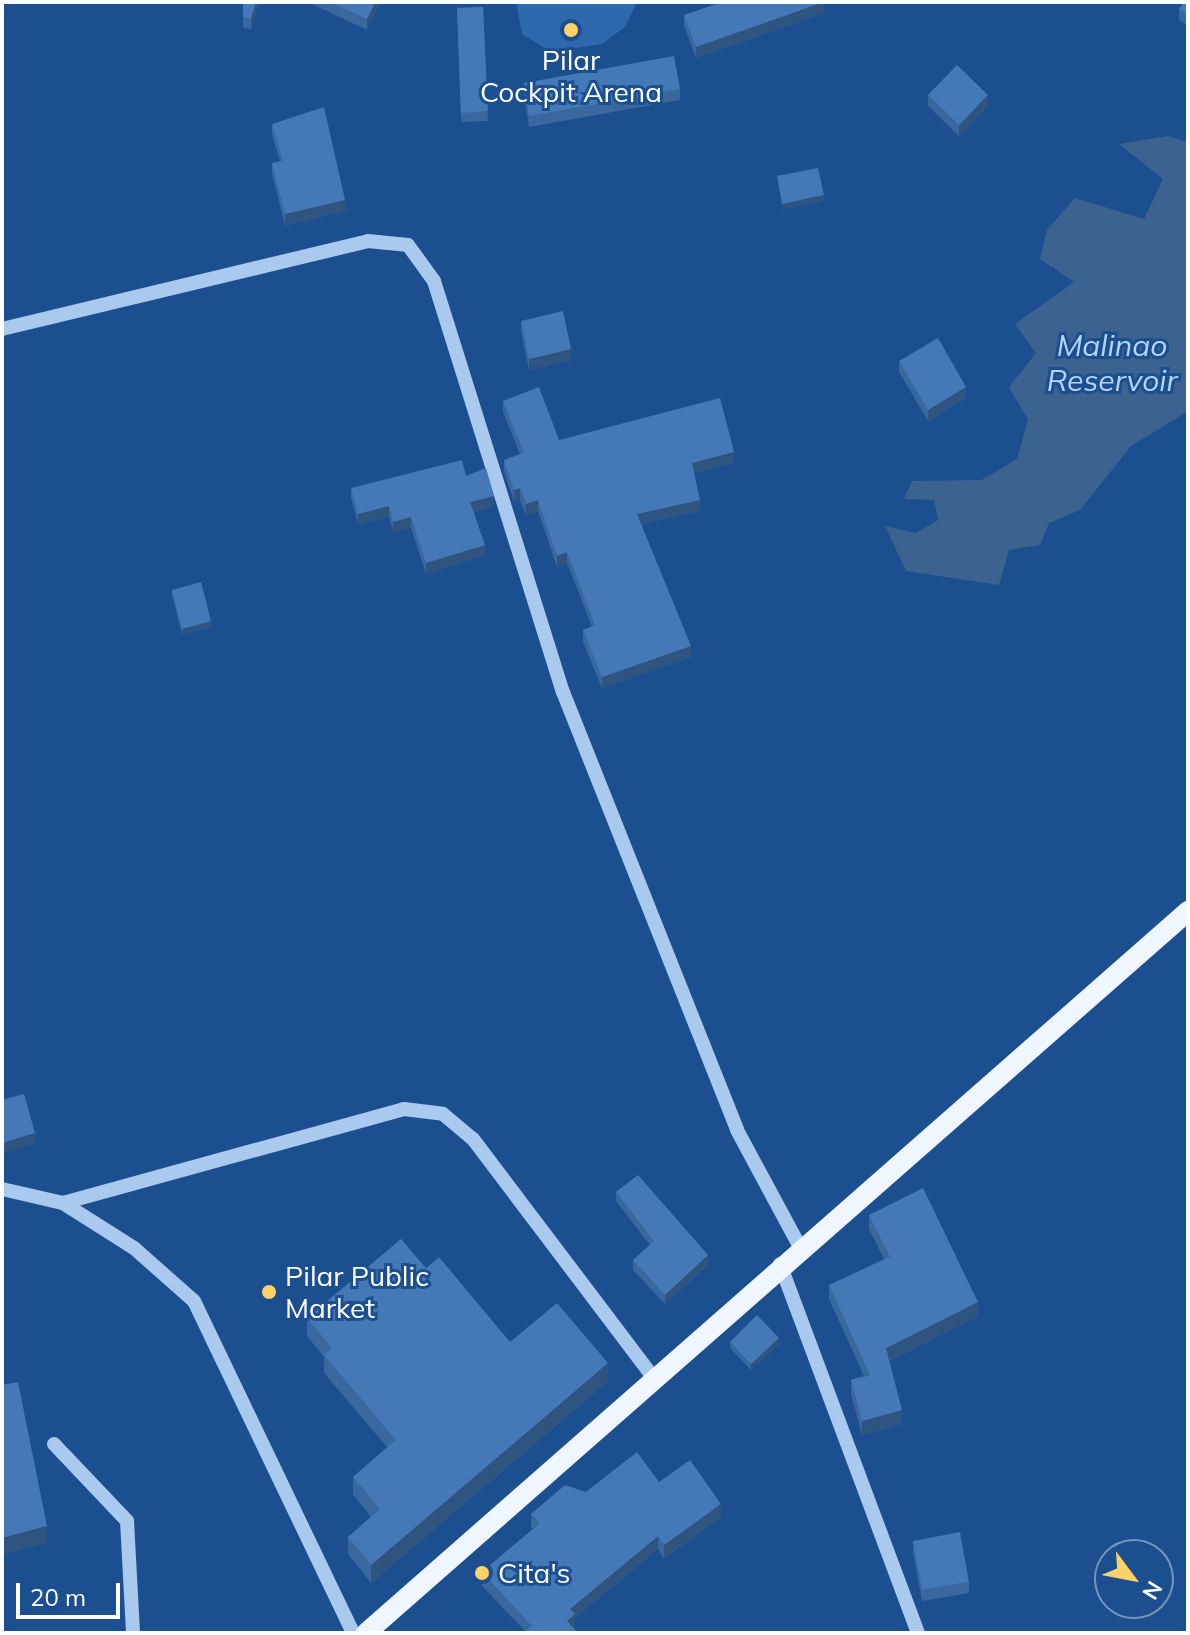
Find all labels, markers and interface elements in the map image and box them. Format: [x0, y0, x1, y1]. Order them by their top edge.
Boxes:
marker: Pilar Cockpit Arena [562, 21, 580, 39]
place label: Pilar Cockpit Arena [480, 43, 662, 109]
water label: Malinao Reservoir [1047, 327, 1177, 398]
place label: Pilar Public Market [285, 1259, 429, 1325]
marker: Pilar Public Market [260, 1283, 278, 1301]
north arrow [1094, 1539, 1174, 1619]
place label: Cita's [498, 1556, 570, 1590]
marker: Cita's [473, 1564, 491, 1582]
scale bar [20, 1567, 124, 1617]
text: N [1136, 1576, 1169, 1605]
text: 20 m [30, 1582, 86, 1612]

